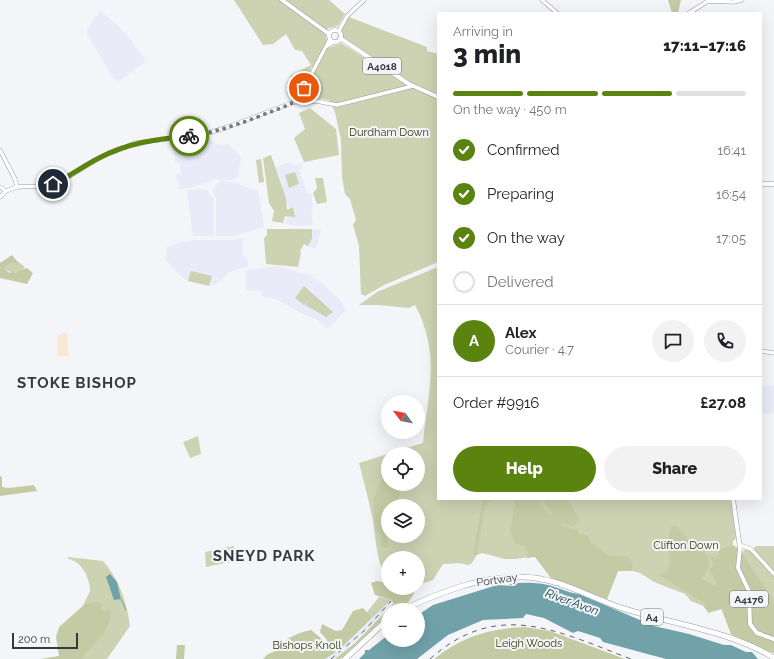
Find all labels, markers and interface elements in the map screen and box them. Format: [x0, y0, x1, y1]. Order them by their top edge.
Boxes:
text: Arriving in [453, 24, 513, 39]
text: 17:11–17:16 [663, 37, 746, 55]
text: 3 min [453, 39, 521, 69]
road number: A4018 [363, 58, 401, 74]
pin [287, 71, 321, 105]
icon: bag [293, 77, 315, 99]
text: On the way · 450 m [453, 102, 567, 117]
courier [169, 116, 209, 156]
icon: bike [178, 125, 200, 147]
park label: Durdham Down [349, 126, 429, 139]
icon: check [453, 139, 475, 161]
text: Confirmed [487, 141, 560, 159]
text: 16:41 [717, 143, 746, 158]
pin [36, 167, 70, 201]
icon: home [42, 173, 64, 195]
icon: check [453, 183, 475, 205]
text: Preparing [487, 185, 554, 203]
text: 16:54 [716, 187, 746, 202]
icon: check [453, 227, 475, 249]
text: On the way [487, 229, 565, 247]
text: 17:05 [716, 231, 746, 246]
text: Delivered [487, 273, 554, 291]
button: chat [652, 320, 694, 362]
button: phone [704, 320, 746, 362]
text: Alex [505, 324, 536, 342]
text: A [469, 332, 479, 350]
text: Courier · 4.7 [505, 342, 574, 357]
district label: STOKE BISHOP [17, 374, 137, 392]
text: Order #9916 [453, 394, 539, 412]
text: £27.08 [700, 394, 746, 412]
north arrow [381, 395, 425, 439]
map controls [381, 395, 425, 647]
button: Help [453, 446, 596, 492]
button: Share [604, 446, 746, 492]
button: locate [381, 447, 425, 491]
button: layers [381, 499, 425, 543]
park label: Clifton Down [653, 539, 719, 552]
district label: SNEYD PARK [213, 547, 315, 565]
button: + [381, 551, 425, 595]
street label: Portway [476, 571, 518, 589]
water label: River Avon [543, 586, 601, 618]
road number: A4176 [730, 591, 768, 607]
button: − [381, 603, 425, 647]
road number: A4 [641, 609, 663, 625]
scale bar [12, 631, 78, 650]
text: 200 m [18, 633, 50, 646]
park label: Leigh Woods [496, 637, 562, 650]
park label: Bishops Knoll [273, 639, 341, 652]

